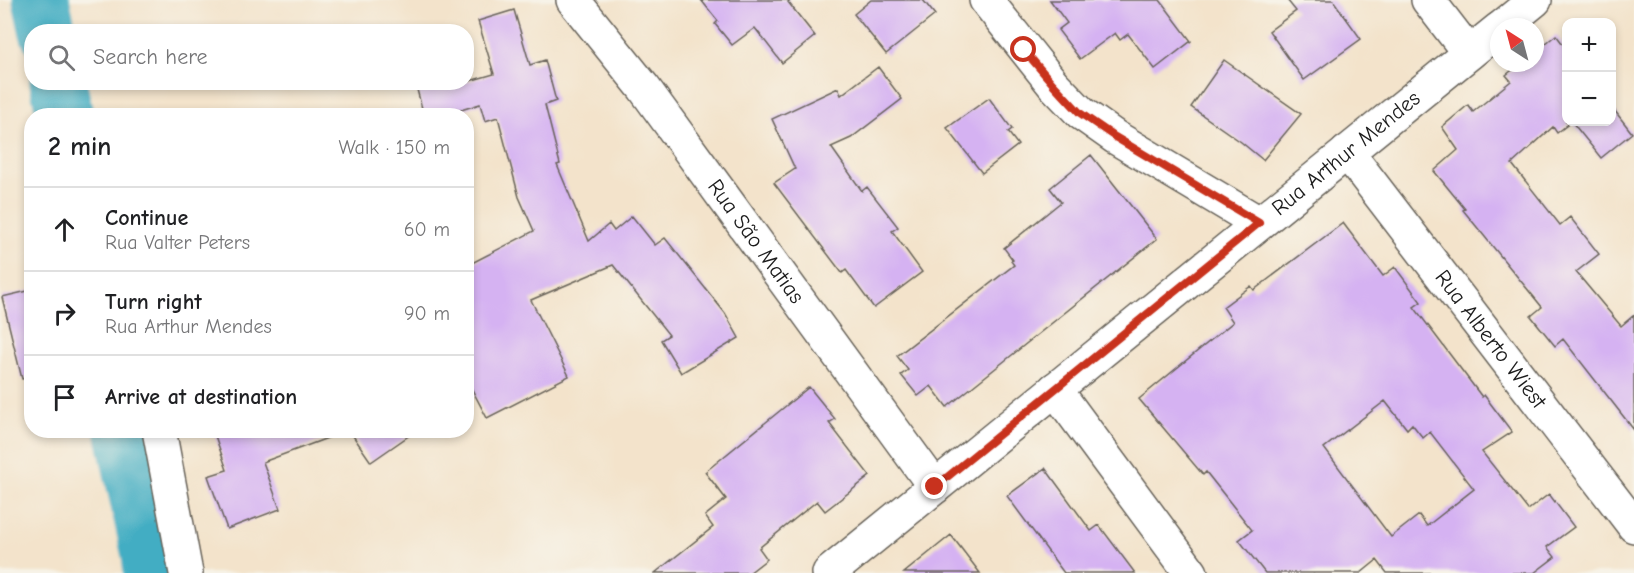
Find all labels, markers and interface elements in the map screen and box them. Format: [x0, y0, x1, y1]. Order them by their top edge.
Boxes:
north arrow [1490, 18, 1544, 72]
map controls [1562, 18, 1616, 126]
button: + [1562, 18, 1616, 72]
search box [24, 24, 474, 90]
route start [1010, 36, 1036, 62]
icon: search [45, 41, 78, 74]
text: Search here [93, 44, 208, 70]
button: − [1562, 72, 1616, 126]
street label: Rua Arthur Mendes [1267, 85, 1425, 221]
text: 2 min [48, 132, 111, 162]
text: Walk · 150 m [339, 136, 450, 159]
street label: Rua São Matias [702, 174, 810, 309]
text: Continue [105, 205, 188, 231]
icon: ahead [48, 213, 81, 246]
text: 60 m [404, 218, 450, 241]
text: Rua Valter Peters [105, 231, 250, 254]
street label: Rua Alberto Wiest [1429, 265, 1552, 414]
text: Turn right [105, 289, 202, 315]
icon: right [48, 297, 81, 330]
text: 90 m [404, 302, 450, 325]
text: Rua Arthur Mendes [105, 315, 272, 338]
icon: arrive [48, 381, 81, 414]
text: Arrive at destination [105, 384, 297, 410]
route end [921, 473, 947, 499]

